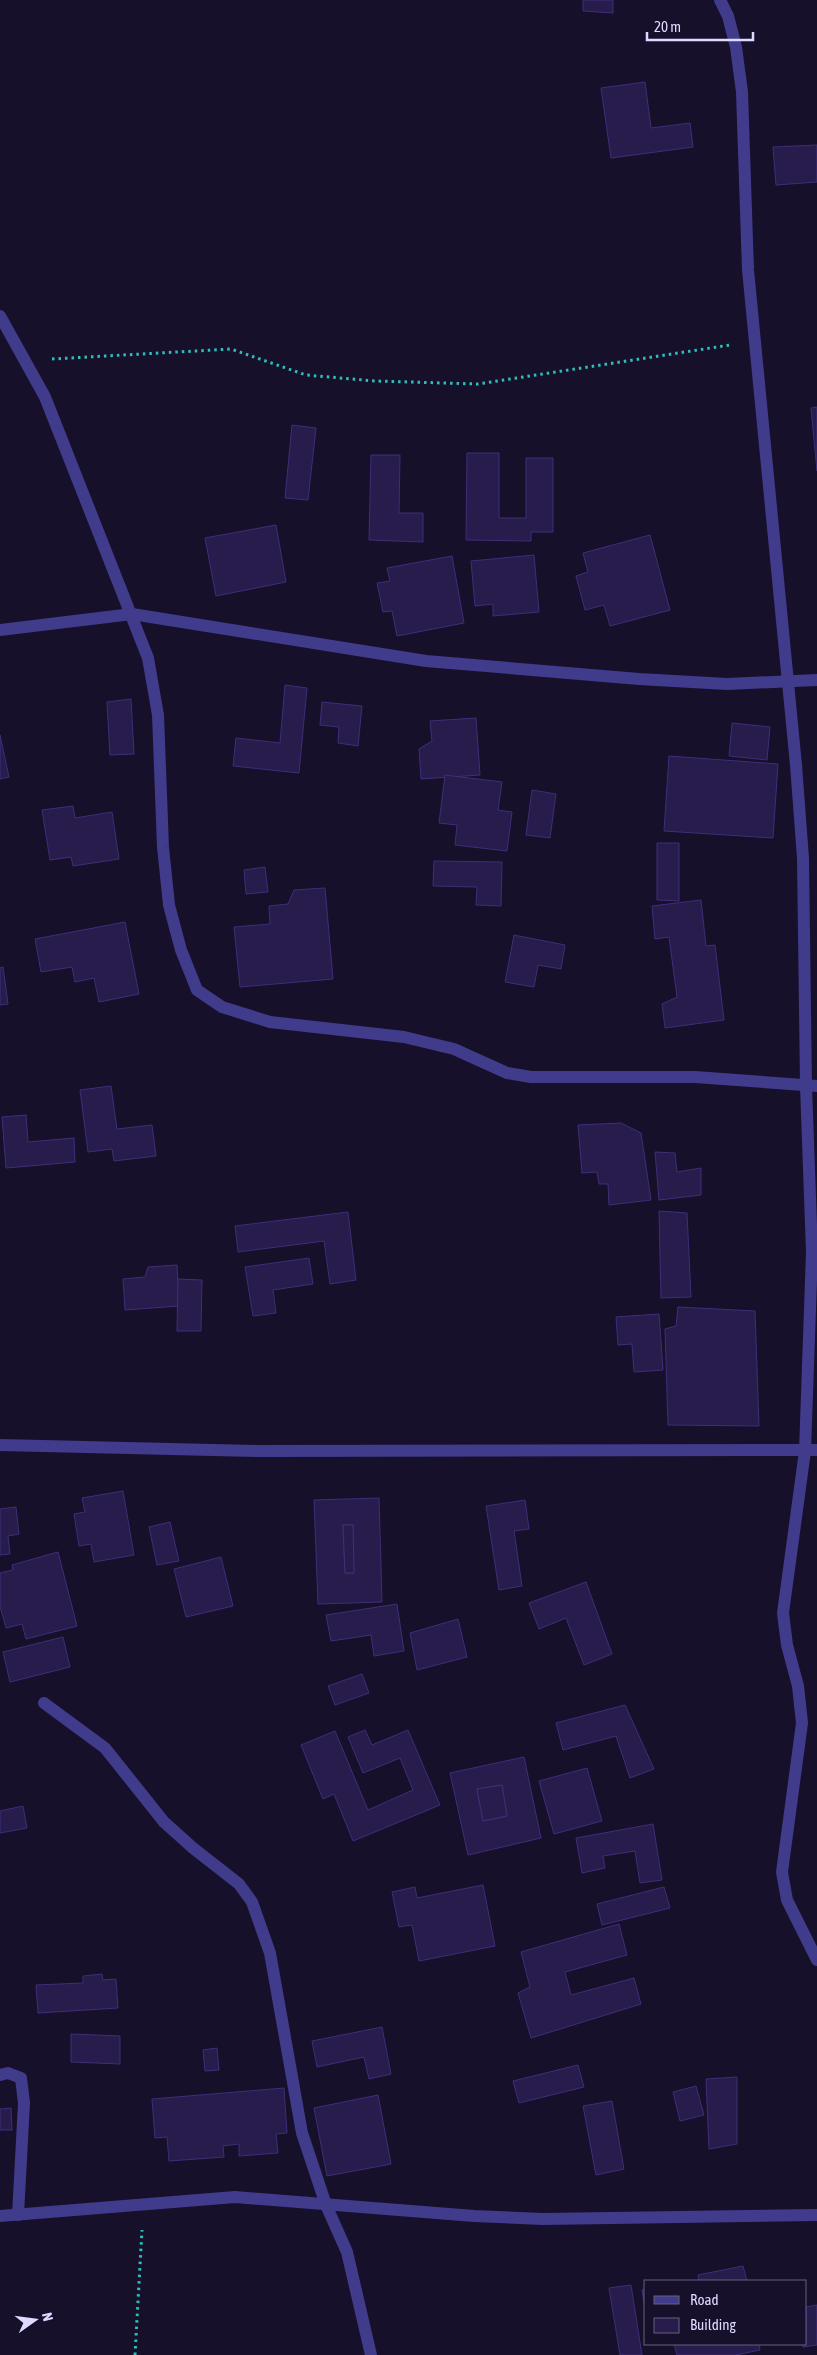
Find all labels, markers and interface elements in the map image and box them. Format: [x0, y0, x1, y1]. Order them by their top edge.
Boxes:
scale bar [647, 10, 753, 42]
text: 20 m [654, 18, 681, 35]
legend [644, 2280, 807, 2345]
text: Road [690, 2291, 719, 2308]
north arrow [10, 2295, 60, 2345]
text: N [39, 2311, 56, 2323]
text: Building [690, 2316, 736, 2333]

